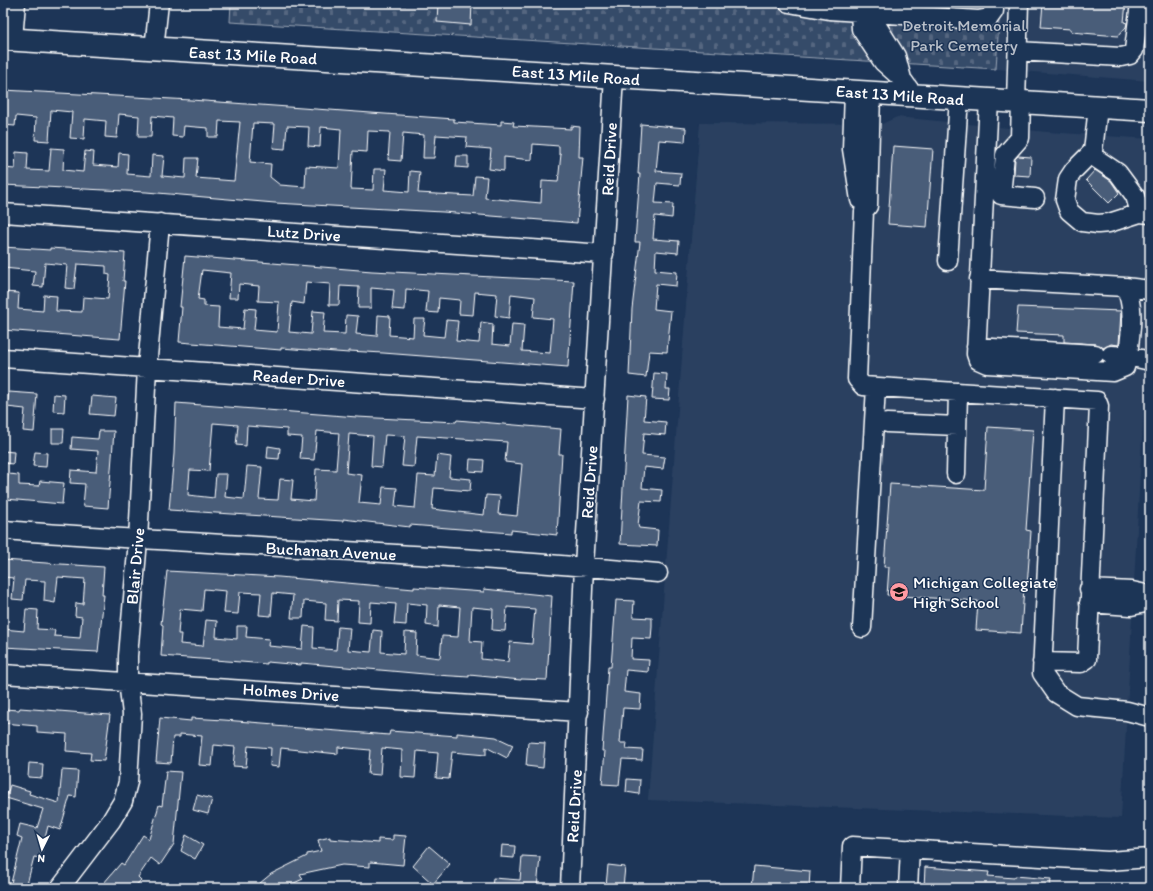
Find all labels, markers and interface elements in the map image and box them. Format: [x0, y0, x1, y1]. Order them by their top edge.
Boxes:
park label: Detroit Memorial Park Cemetery [902, 15, 1026, 55]
street label: East 13 Mile Road [188, 42, 318, 68]
street label: East 13 Mile Road [511, 61, 641, 89]
street label: East 13 Mile Road [835, 81, 965, 109]
street label: Reid Drive [597, 122, 621, 196]
street label: Lutz Drive [267, 220, 341, 246]
street label: Reader Drive [252, 365, 346, 391]
street label: Reid Drive [576, 445, 602, 519]
street label: Blair Drive [122, 527, 148, 605]
street label: Buchanan Avenue [265, 538, 397, 564]
place label: Michigan Collegiate High School [913, 572, 1056, 612]
school or university icon: Michigan Collegiate High School [888, 581, 910, 603]
street label: Holmes Drive [242, 679, 340, 705]
street label: Reid Drive [562, 769, 586, 843]
north arrow [22, 829, 62, 869]
text: N [37, 852, 45, 865]

